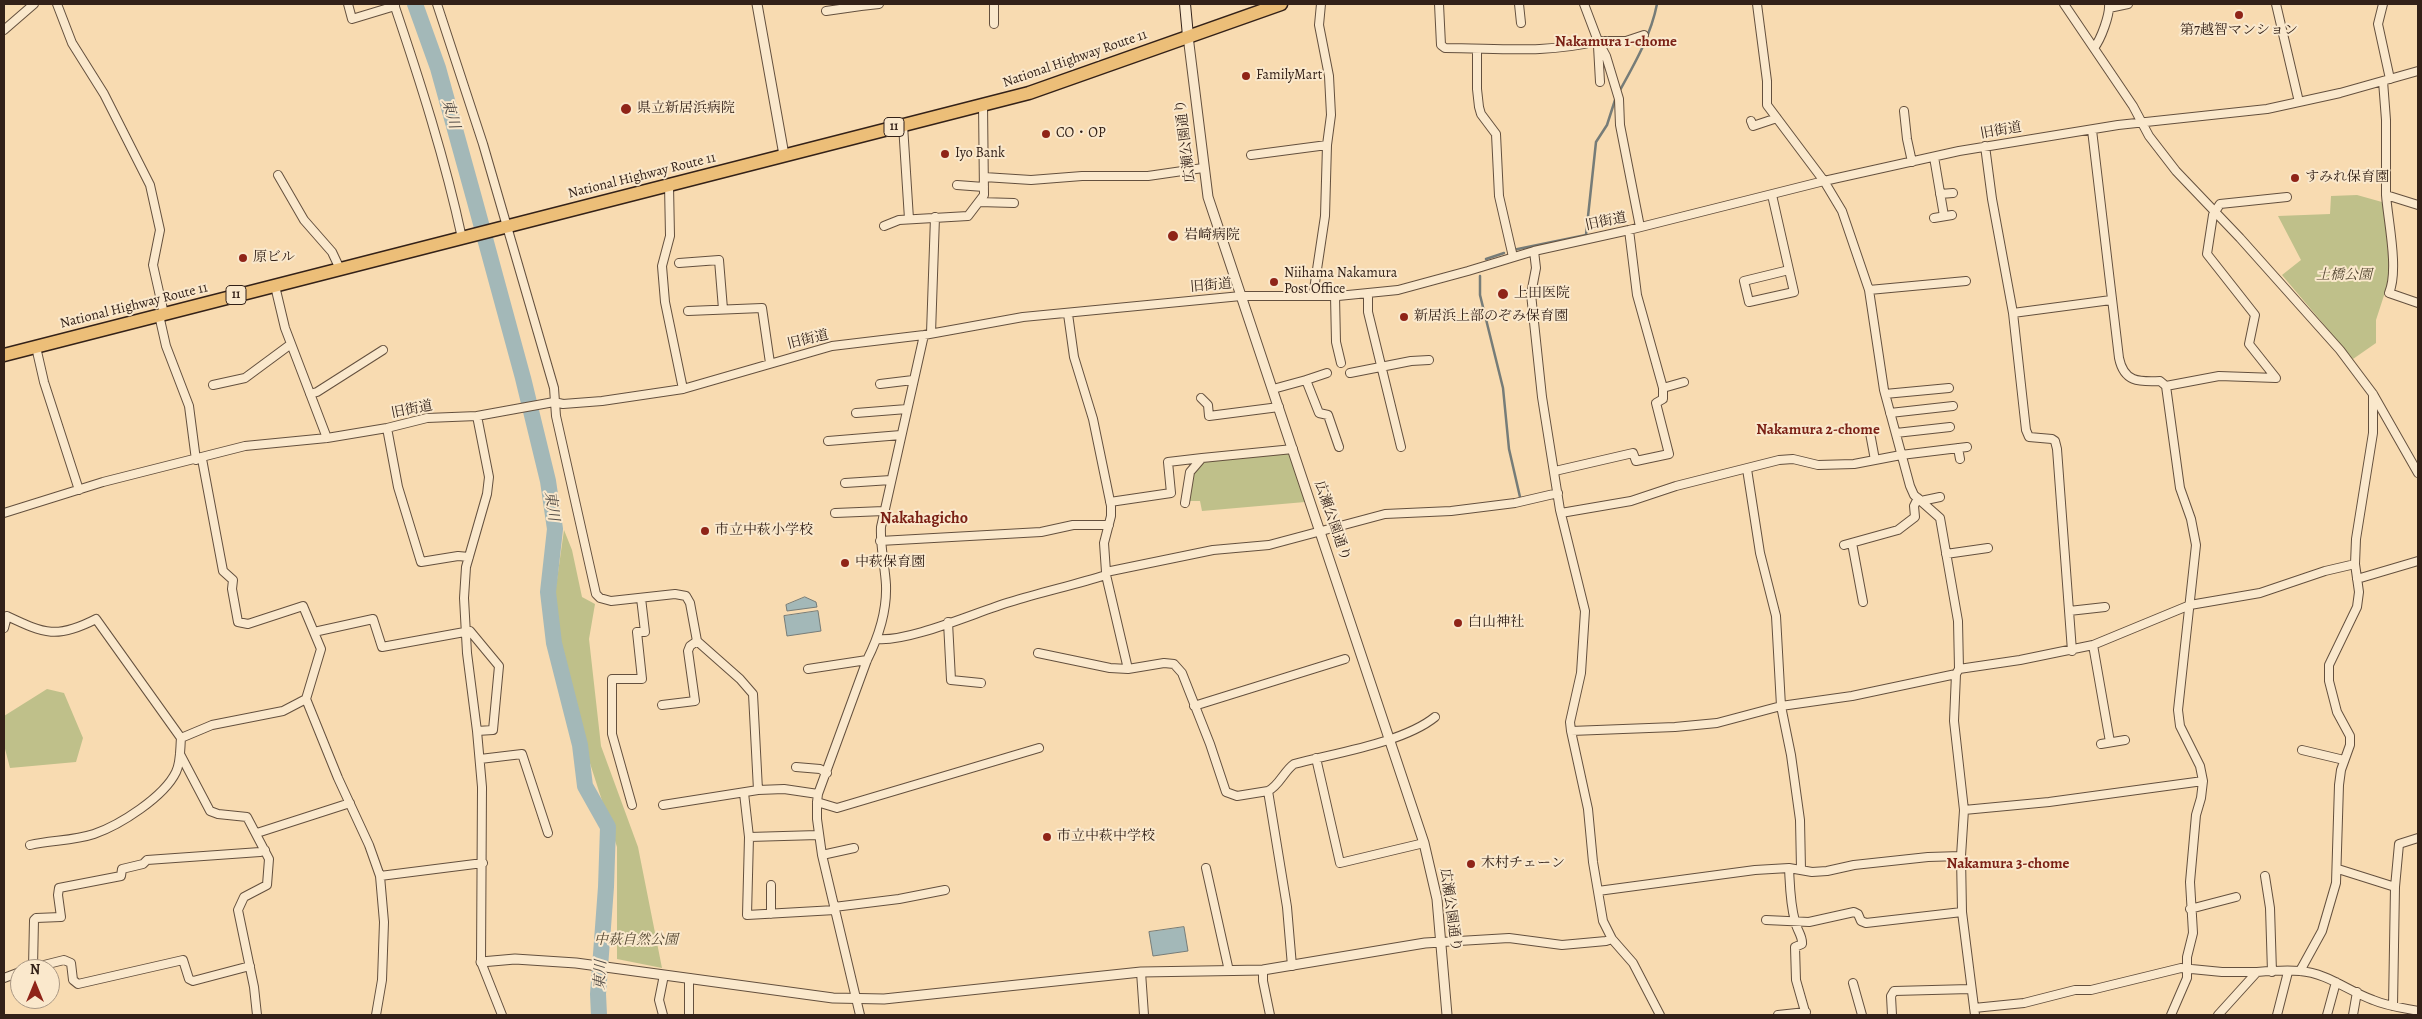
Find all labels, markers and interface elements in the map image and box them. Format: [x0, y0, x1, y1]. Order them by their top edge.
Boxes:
marker: 第7越智マンション [2233, 9, 2245, 21]
place label: 第7越智マンション [2180, 23, 2298, 39]
street label: National Highway Route 11 [1001, 26, 1149, 92]
district label: Nakamura 1-chome [1555, 33, 1677, 51]
place label: FamilyMart [1256, 68, 1322, 84]
marker: FamilyMart [1240, 70, 1252, 82]
water label: 東川 [437, 97, 463, 131]
street label: 広瀬公園通り [1173, 98, 1199, 184]
place label: 県立新居浜病院 [637, 101, 735, 117]
marker: 県立新居浜病院 [619, 102, 633, 116]
road number: 11 [884, 118, 904, 136]
street label: 旧街道 [1979, 119, 2023, 143]
place label: CO・OP [1056, 126, 1106, 142]
marker: CO・OP [1040, 128, 1052, 140]
place label: Iyo Bank [955, 146, 1005, 162]
marker: Iyo Bank [939, 148, 951, 160]
street label: National Highway Route 11 [566, 150, 718, 202]
place label: すみれ保育園 [2305, 170, 2389, 186]
marker: すみれ保育園 [2289, 172, 2301, 184]
street label: 旧街道 [1584, 209, 1628, 235]
place label: 岩崎病院 [1184, 228, 1240, 244]
marker: 岩崎病院 [1166, 229, 1180, 243]
place label: 原ビル [253, 250, 295, 266]
marker: 原ビル [237, 252, 249, 264]
place label: Niihama Nakamura Post Office [1284, 266, 1397, 298]
park label: 土橋公園 [2316, 268, 2372, 284]
street label: 旧街道 [1189, 276, 1233, 296]
marker: Niihama Nakamura Post Office [1268, 276, 1280, 288]
street label: National Highway Route 11 [58, 280, 210, 332]
road number: 11 [226, 286, 246, 304]
place label: 上田医院 [1514, 286, 1570, 302]
marker: 上田医院 [1496, 287, 1510, 301]
place label: 新居浜上部のぞみ保育園 [1414, 309, 1568, 325]
marker: 新居浜上部のぞみ保育園 [1398, 311, 1410, 323]
street label: 旧街道 [786, 327, 830, 353]
street label: 旧街道 [390, 398, 434, 422]
district label: Nakamura 2-chome [1756, 421, 1880, 439]
street label: 広瀬公園通り [1310, 479, 1354, 563]
water label: 東川 [540, 490, 562, 522]
district label: Nakahagicho [880, 509, 968, 529]
place label: 市立中萩小学校 [715, 523, 813, 539]
marker: 市立中萩小学校 [699, 525, 711, 537]
place label: 中萩保育園 [855, 555, 925, 571]
marker: 中萩保育園 [839, 557, 851, 569]
place label: 白山神社 [1468, 615, 1524, 631]
marker: 白山神社 [1452, 617, 1464, 629]
place label: 市立中萩中学校 [1057, 829, 1155, 845]
marker: 市立中萩中学校 [1041, 831, 1053, 843]
district label: Nakamura 3-chome [1947, 855, 2069, 873]
place label: 木村チェーン [1481, 856, 1565, 872]
marker: 木村チェーン [1465, 858, 1477, 870]
street label: 広瀬公園通り [1436, 867, 1464, 953]
park label: 中萩自然公園 [594, 933, 678, 949]
north arrow [10, 959, 60, 1009]
text: N [30, 960, 40, 979]
water label: 東川 [591, 960, 611, 990]

